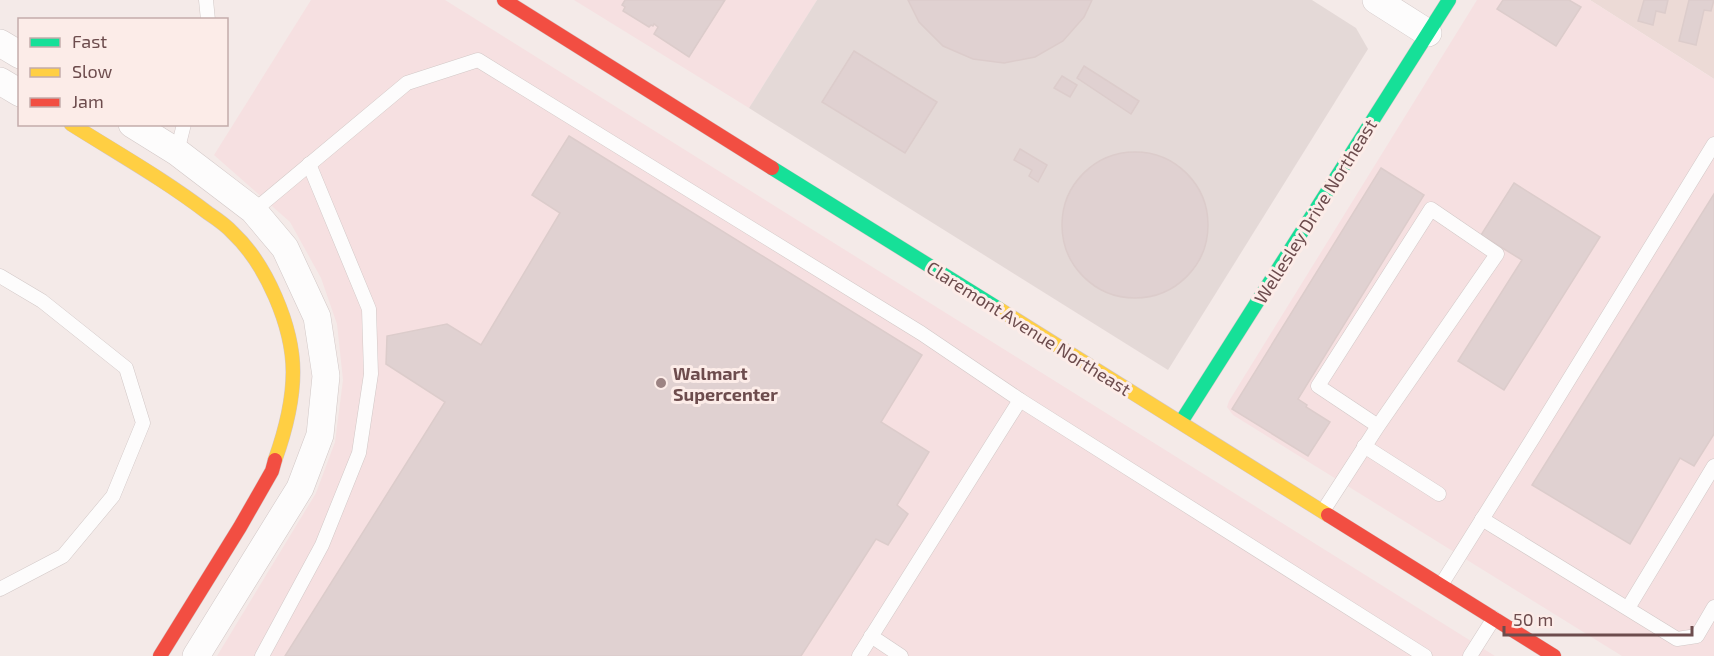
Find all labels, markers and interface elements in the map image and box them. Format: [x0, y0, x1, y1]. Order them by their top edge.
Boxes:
legend [18, 18, 228, 126]
text: Fast [72, 30, 107, 52]
text: Slow [72, 60, 113, 82]
text: Jam [72, 90, 104, 112]
street label: Wellesley Drive Northeast [1249, 114, 1381, 307]
street label: Claremont Avenue Northeast [923, 256, 1135, 400]
place label: Walmart Supercenter [673, 362, 778, 405]
marker: Walmart Supercenter [654, 376, 668, 390]
scale bar [1504, 599, 1692, 637]
text: 50 m [1513, 608, 1553, 630]

